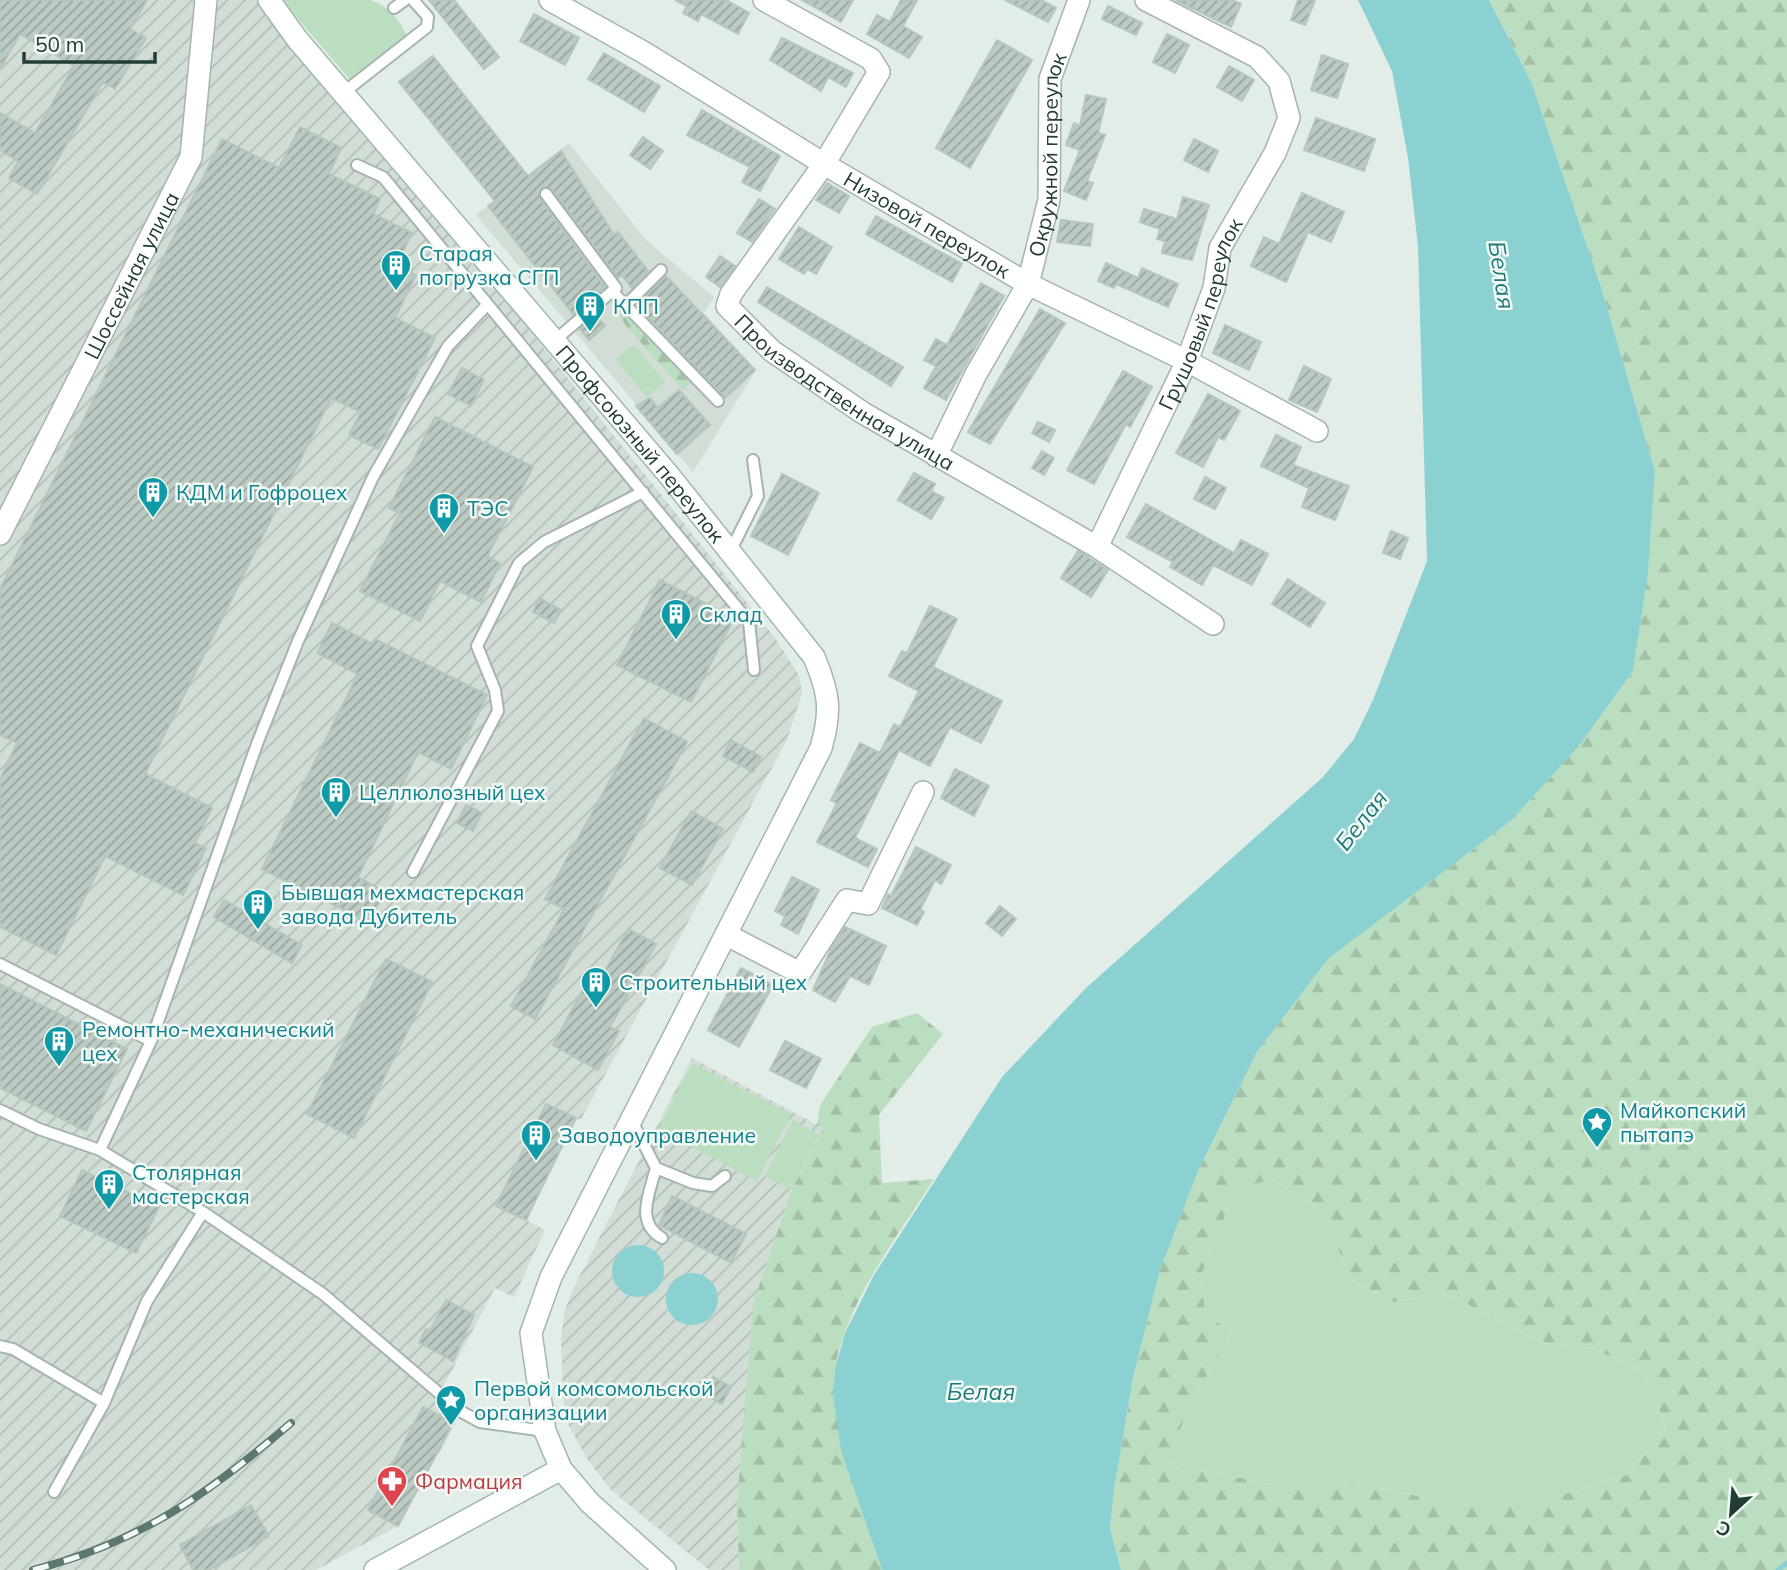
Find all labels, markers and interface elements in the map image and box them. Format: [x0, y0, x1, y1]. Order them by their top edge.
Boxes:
scale bar [24, 21, 156, 65]
text: 50 m [35, 31, 84, 57]
street label: Окружной переулок [1022, 48, 1072, 259]
street label: Низовой переулок [839, 166, 1015, 284]
street label: Шоссейная улица [78, 187, 184, 363]
street label: Грушовый переулок [1152, 212, 1248, 414]
water label: Белая [1482, 239, 1522, 311]
place label: Старая погрузка СГП [419, 240, 559, 290]
building icon: Старая погрузка СГП [379, 248, 413, 292]
building icon: КПП [573, 289, 607, 333]
place label: КПП [613, 293, 659, 319]
street label: Производственная улица [729, 308, 959, 476]
street label: Профсоюзный переулок [551, 340, 731, 548]
building icon: КДМ и Гофроцех [136, 475, 170, 519]
place label: КДМ и Гофроцех [176, 479, 348, 505]
building icon: ТЭС [427, 491, 461, 535]
place label: ТЭС [467, 495, 509, 521]
building icon: Склад [659, 597, 693, 641]
place label: Склад [699, 601, 763, 627]
building icon: Целлюлозный цех [319, 775, 353, 819]
place label: Целлюлозный цех [359, 779, 546, 805]
water label: Белая [1328, 784, 1394, 856]
place label: Бывшая мехмастерская завода Дубитель [281, 879, 524, 929]
building icon: Бывшая мехмастерская завода Дубитель [241, 887, 275, 931]
building icon: Строительный цех [579, 965, 613, 1009]
place label: Строительный цех [619, 969, 808, 995]
place label: Ремонтно-механический цех [82, 1016, 335, 1066]
building icon: Ремонтно-механический цех [42, 1024, 76, 1068]
place label: Майкопский пытапэ [1620, 1097, 1746, 1147]
place icon: Майкопский пытапэ [1580, 1105, 1614, 1149]
building icon: Заводоуправление [519, 1118, 553, 1162]
place label: Заводоуправление [559, 1122, 756, 1148]
place label: Столярная мастерская [132, 1159, 250, 1209]
building icon: Столярная мастерская [92, 1167, 126, 1211]
place label: Первой комсомольской организации [474, 1375, 713, 1425]
water label: Белая [947, 1377, 1015, 1406]
place icon: Первой комсомольской организации [434, 1383, 468, 1427]
pharmacy icon: Фармация [375, 1464, 409, 1508]
place label: Фармация [415, 1468, 523, 1494]
north arrow [1696, 1479, 1766, 1549]
text: С [1712, 1516, 1735, 1543]

